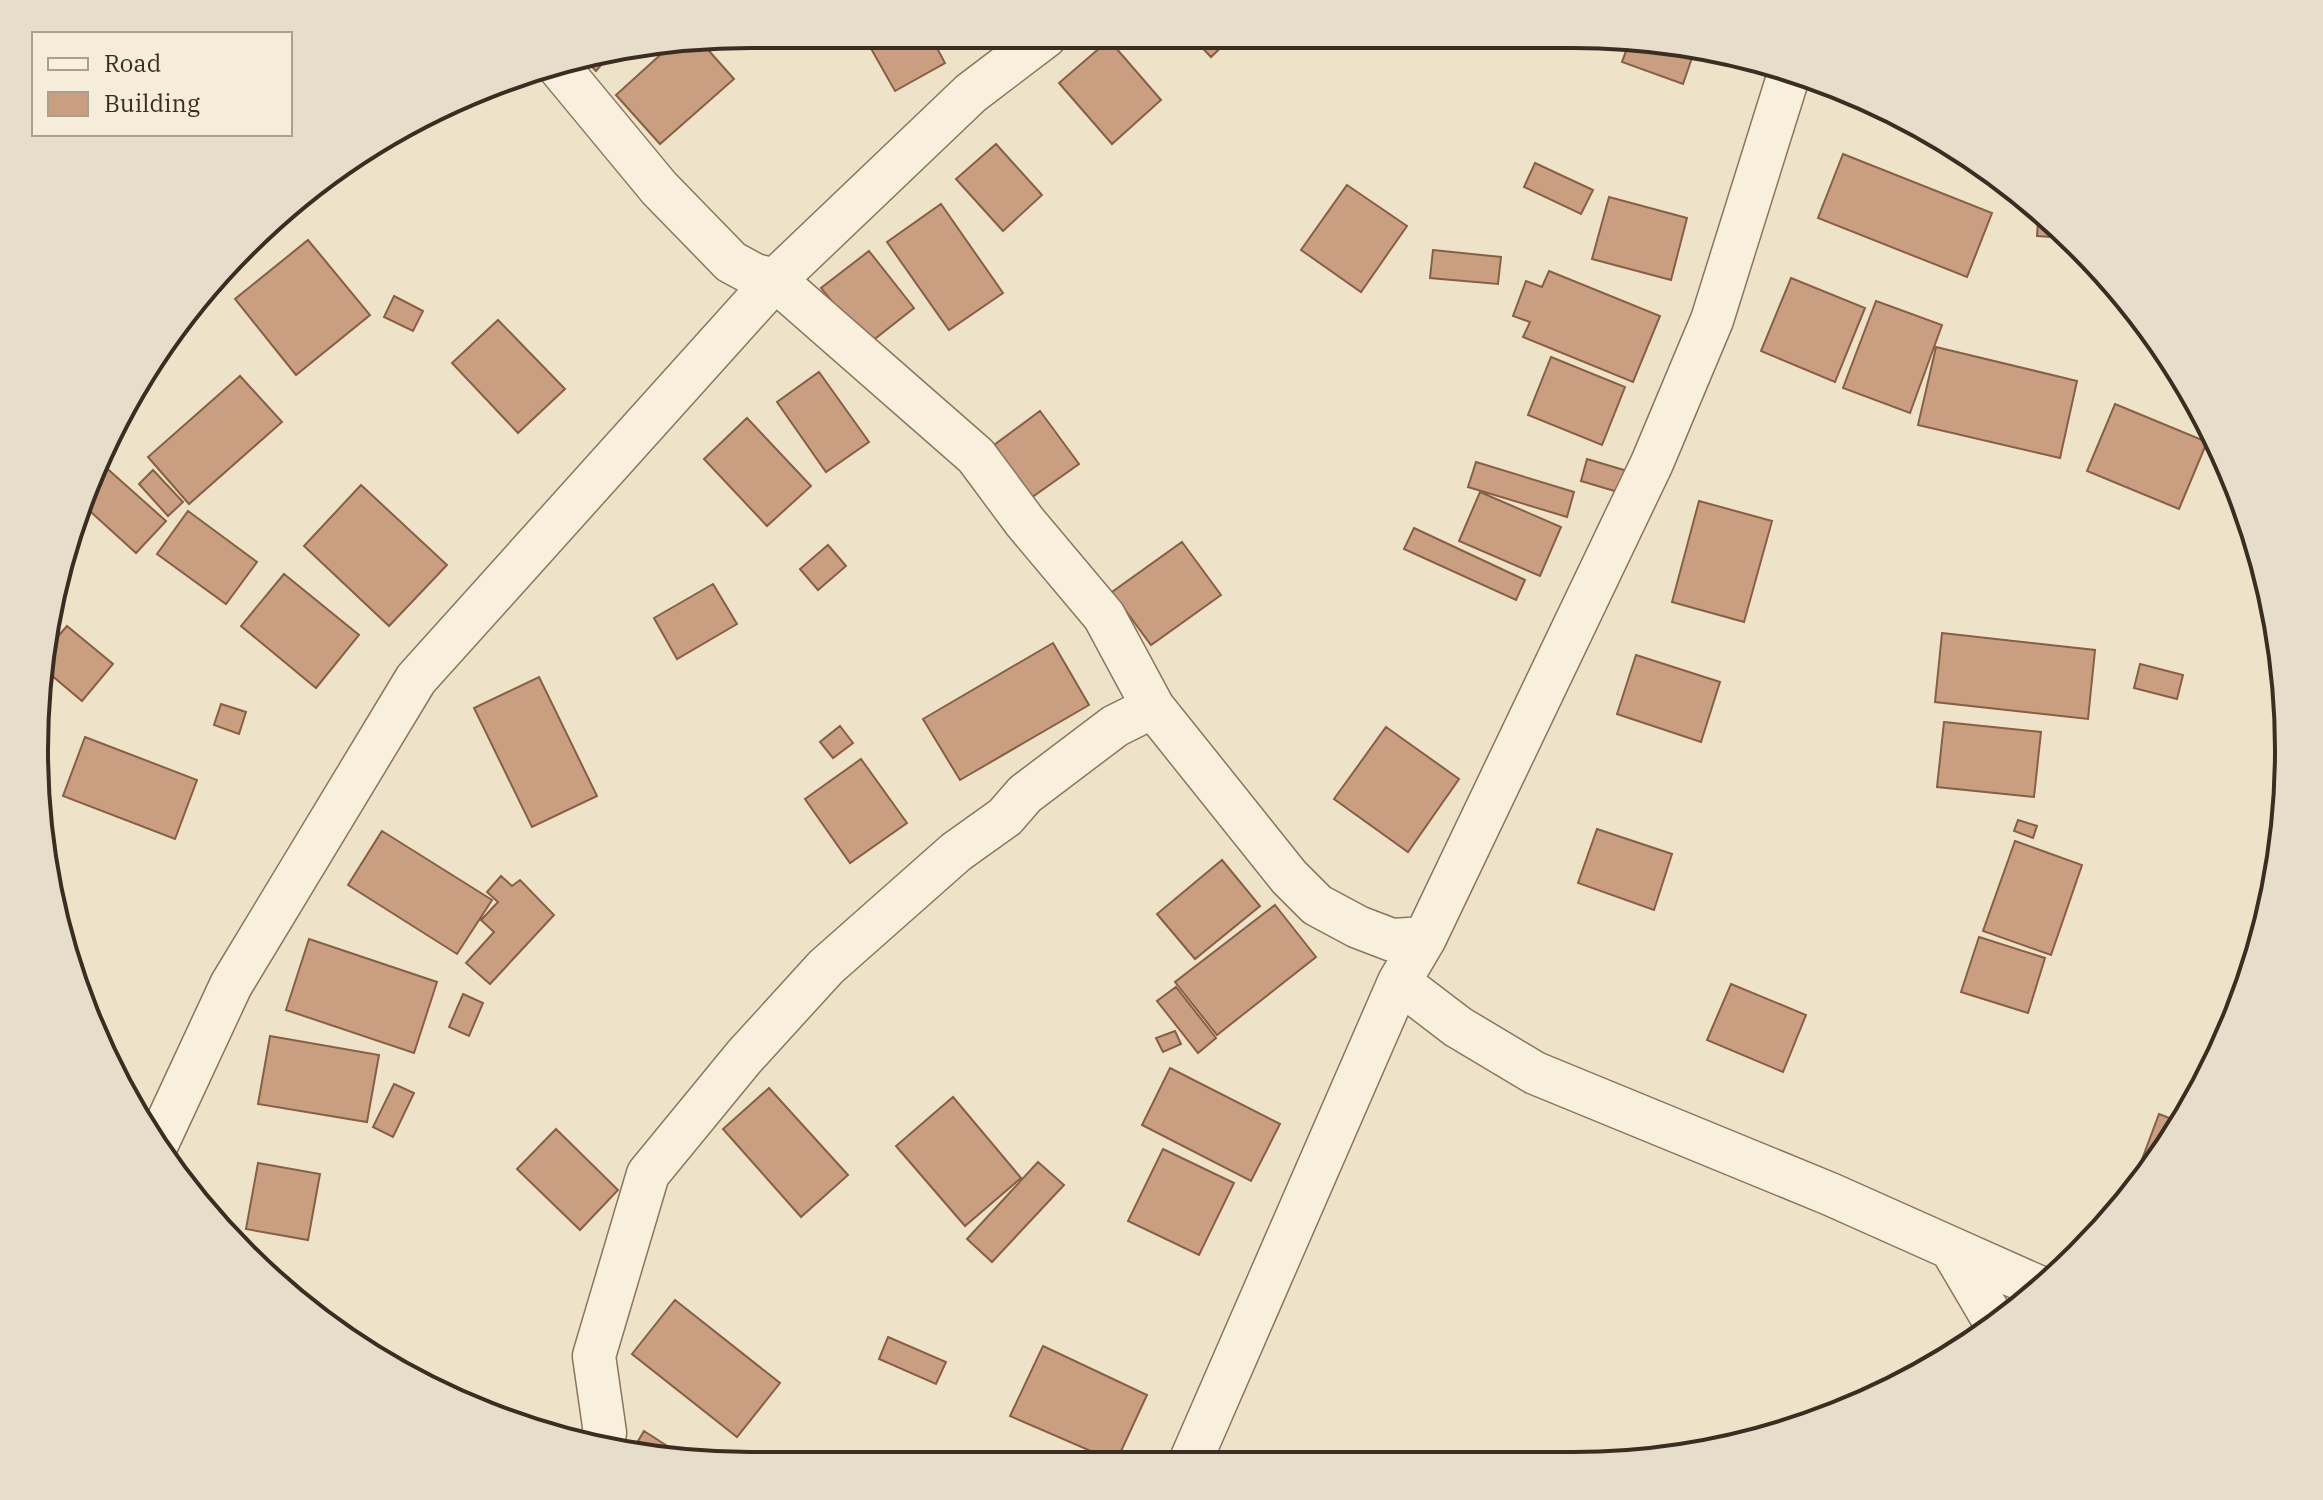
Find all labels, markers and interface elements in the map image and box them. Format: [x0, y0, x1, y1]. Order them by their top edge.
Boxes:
legend [32, 32, 292, 136]
text: Road [104, 47, 161, 79]
text: Building [104, 87, 200, 119]

